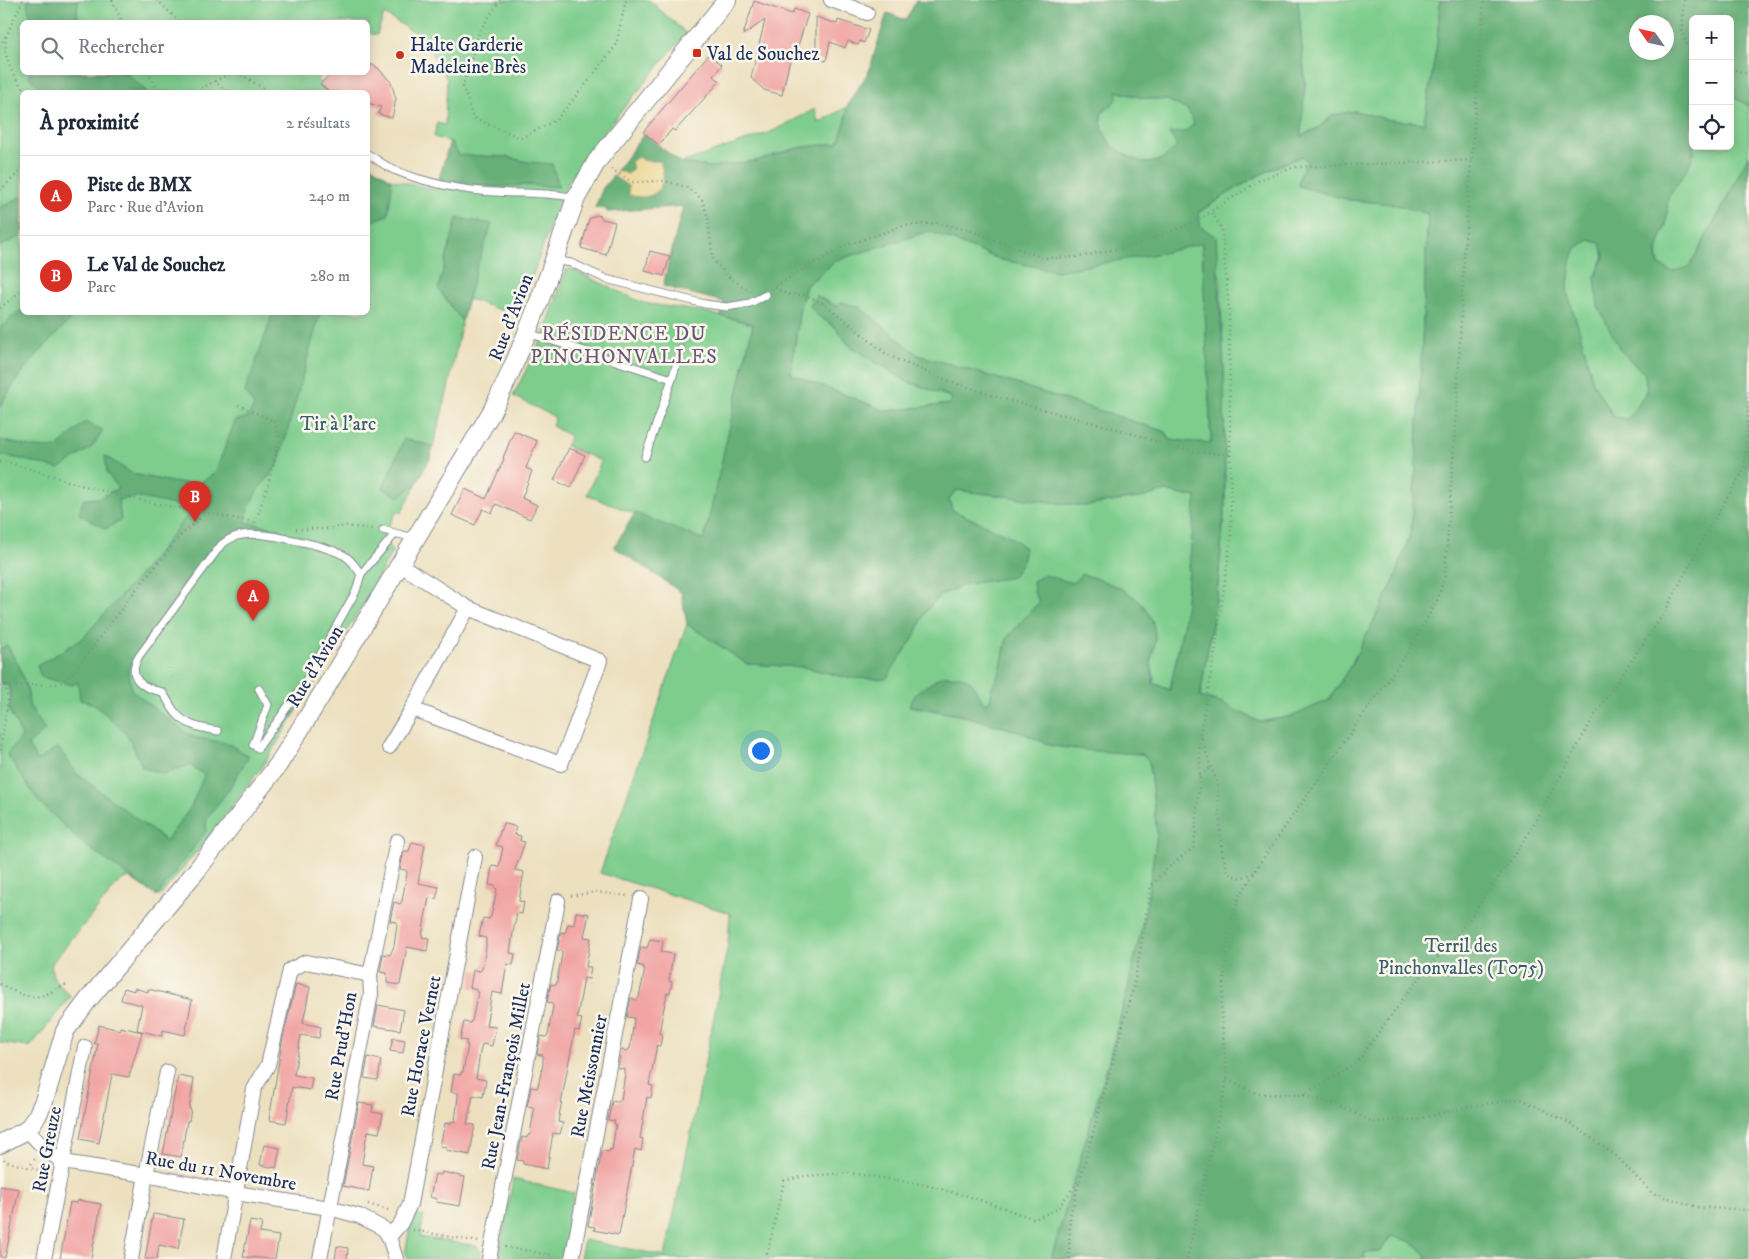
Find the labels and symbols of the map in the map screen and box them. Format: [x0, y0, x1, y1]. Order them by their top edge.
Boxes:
north arrow [1629, 15, 1674, 60]
place label: Halte Garderie Madeleine Brès [410, 34, 526, 79]
place label: Val de Souchez [706, 43, 820, 66]
marker: Val de Souchez [691, 47, 703, 59]
marker: Halte Garderie Madeleine Brès [394, 49, 406, 61]
street label: Rue d'Avion [484, 271, 539, 364]
district label: RÉSIDENCE DU PINCHONVALLES [530, 322, 718, 370]
park label: Tir à l'arc [300, 413, 376, 436]
pin: B [179, 481, 211, 522]
pin: A [237, 580, 269, 621]
street label: Rue d'Avion [282, 622, 349, 712]
your location [748, 738, 774, 764]
park label: Terril des Pinchonvalles (T075) [1378, 935, 1544, 980]
street label: Rue Horace Vernet [396, 974, 446, 1119]
street label: Rue Jean-François Millet [477, 981, 536, 1172]
street label: Rue Prud'Hon [321, 990, 362, 1103]
street label: Rue Meissonnier [566, 1013, 613, 1140]
street label: Rue Greuze [28, 1104, 67, 1194]
street label: Rue du 11 Novembre [143, 1147, 298, 1196]

